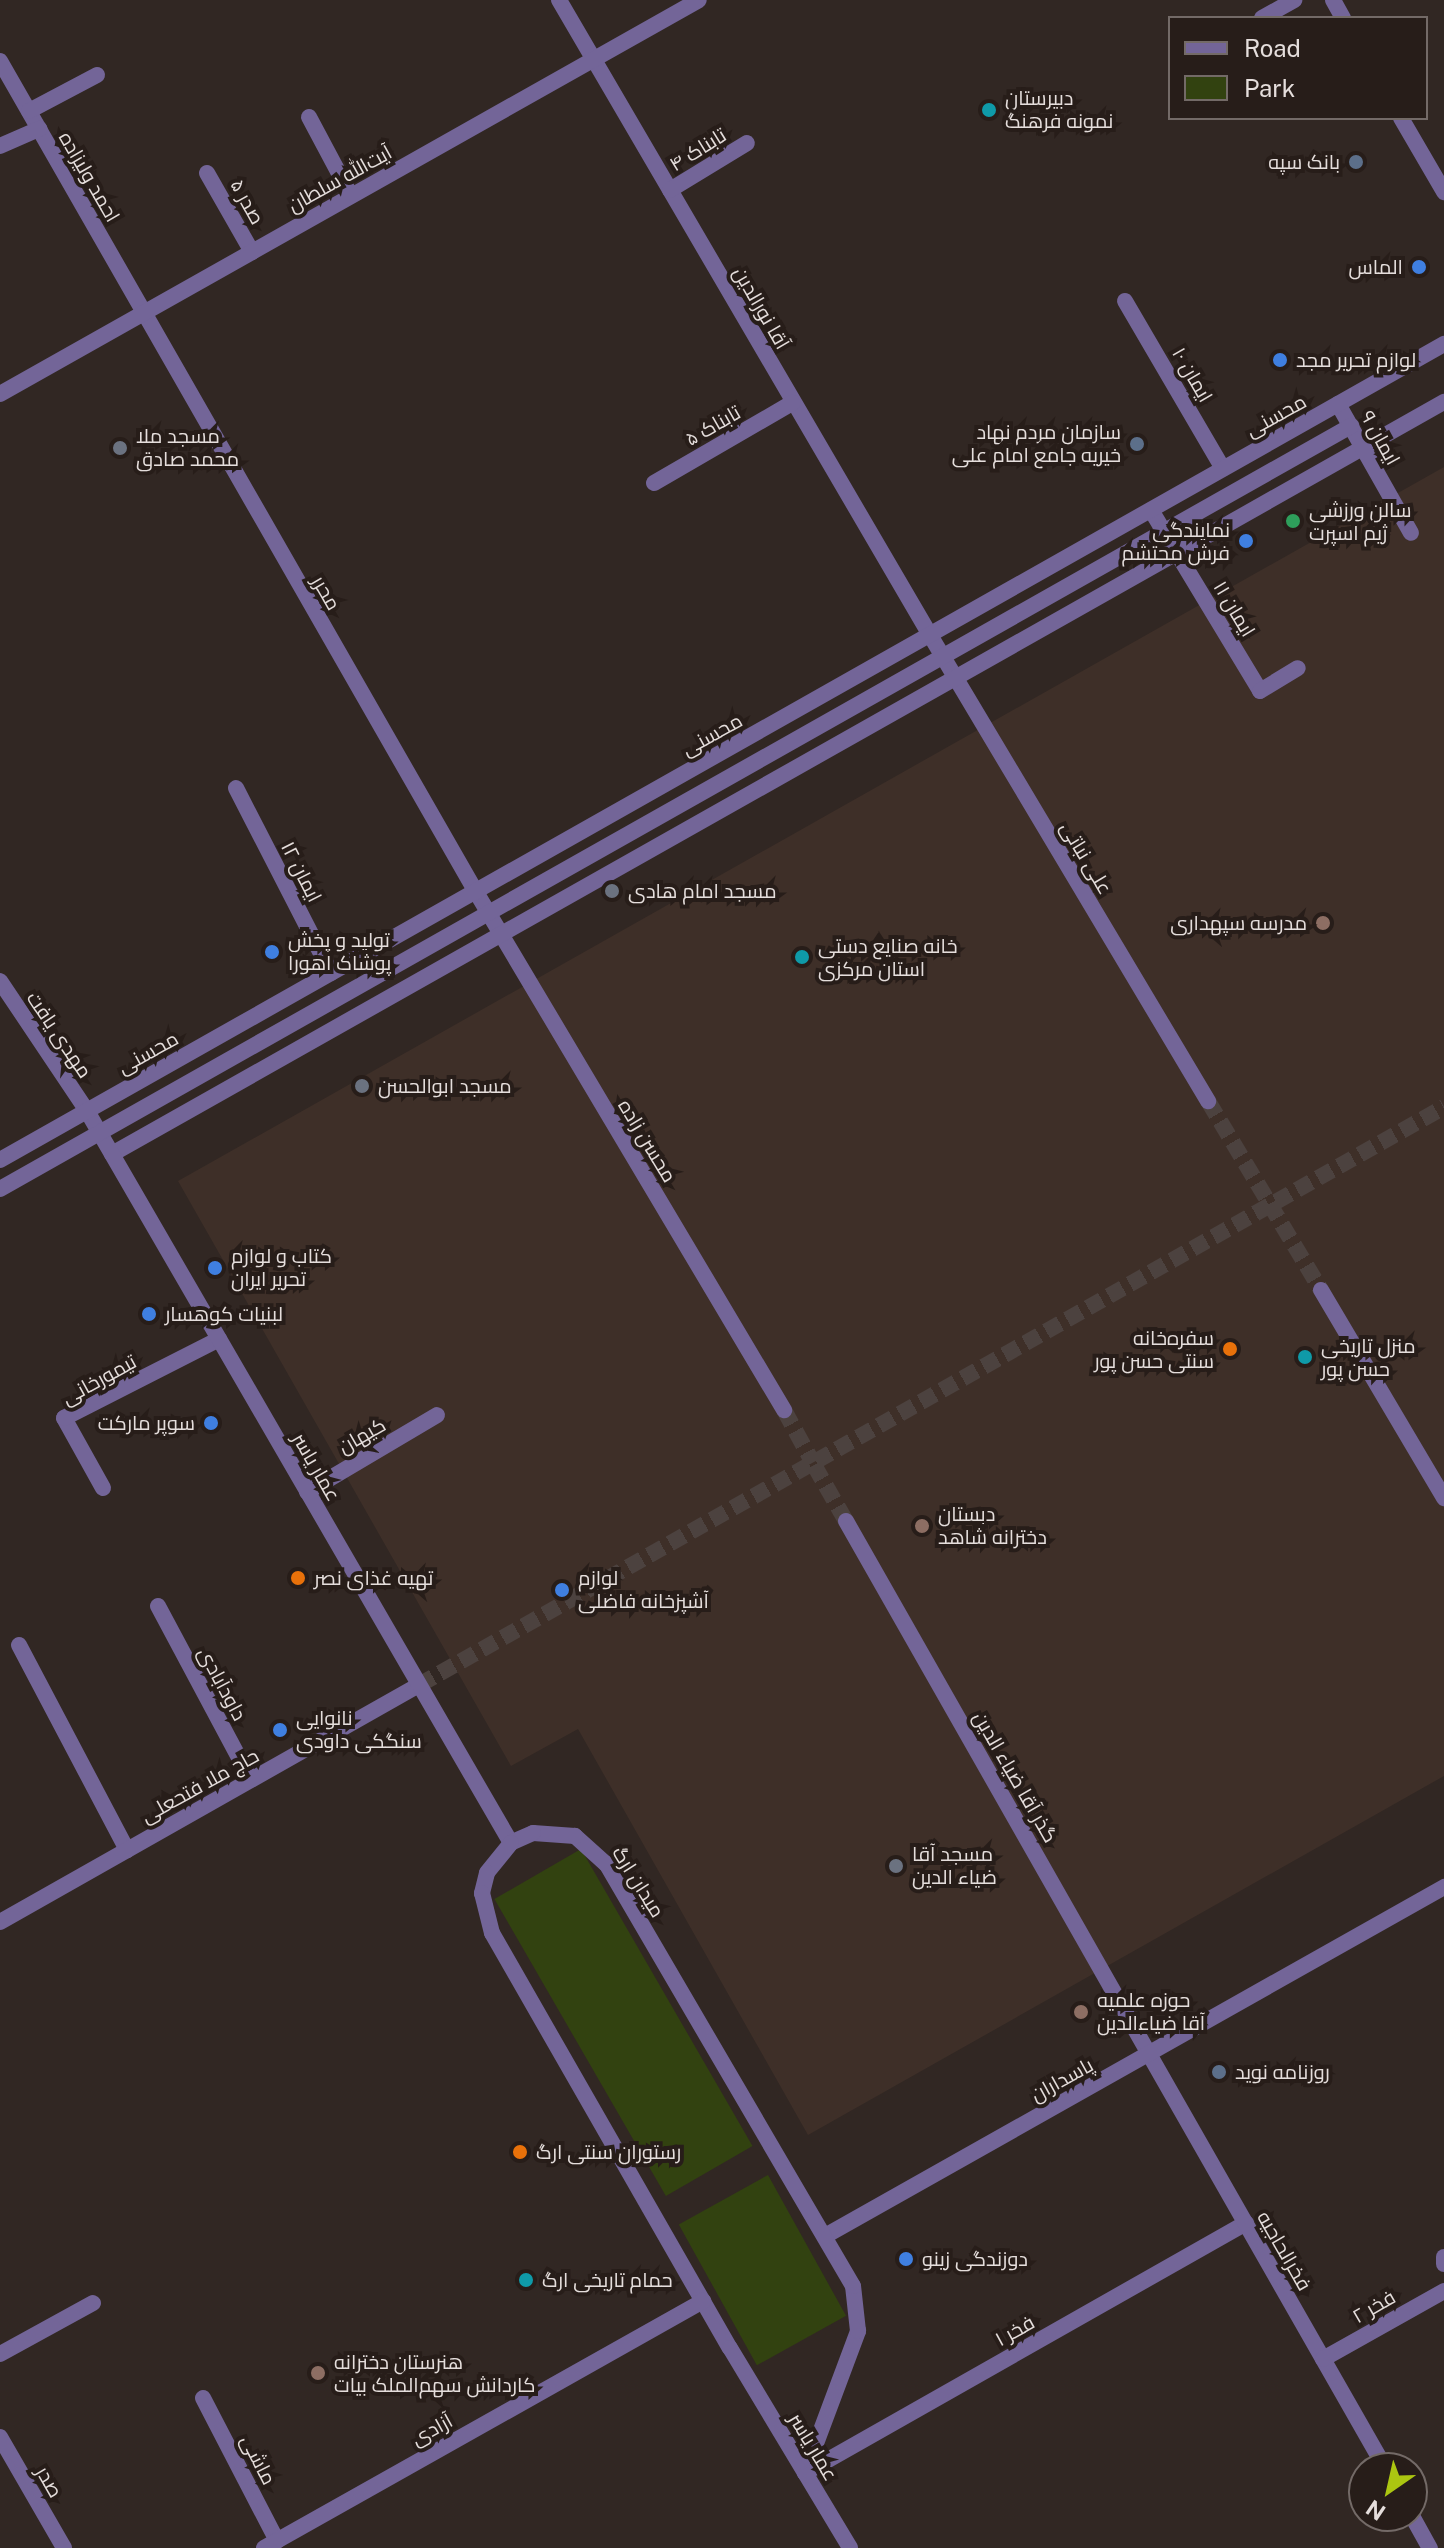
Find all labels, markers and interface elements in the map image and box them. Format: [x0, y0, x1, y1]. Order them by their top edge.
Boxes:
legend [1168, 16, 1428, 120]
text: Road [1244, 34, 1301, 62]
text: Park [1244, 74, 1295, 102]
place label: دبیرستان نمونه فرهنگ [1005, 86, 1113, 133]
marker: دبیرستان نمونه فرهنگ [980, 101, 998, 119]
street label: تابناک ۴ [665, 123, 731, 177]
street label: احمد ولیزاده [53, 127, 125, 227]
street label: آیت‌الله سلطان [284, 141, 396, 217]
place label: بانک سپه [1268, 150, 1340, 174]
marker: بانک سپه [1347, 153, 1365, 171]
street label: صدر ۵ [225, 175, 269, 229]
place label: الماس [1349, 255, 1403, 279]
marker: الماس [1410, 258, 1428, 276]
street label: آقا نورالدین [728, 262, 794, 354]
street label: ایمان ۱۰ [1167, 343, 1217, 407]
place label: لوازم تحریر مجد [1296, 348, 1416, 372]
marker: لوازم تحریر مجد [1271, 351, 1289, 369]
street label: محسنی [1241, 390, 1311, 442]
street label: تابناک ۵ [681, 401, 745, 451]
street label: ایمان ۹ [1355, 407, 1405, 469]
place label: سازمان مردم نهاد خیریه جامع امام علی [952, 420, 1121, 467]
place label: مسجد ملا محمد صادق [136, 424, 239, 471]
marker: سازمان مردم نهاد خیریه جامع امام علی [1128, 435, 1146, 453]
marker: مسجد ملا محمد صادق [111, 439, 129, 457]
place label: سالن ورزشی ژیم اسپرت [1309, 498, 1411, 545]
marker: سالن ورزشی ژیم اسپرت [1284, 512, 1302, 530]
place label: نمایندگی فرش محتشم [1122, 518, 1230, 565]
marker: نمایندگی فرش محتشم [1237, 532, 1255, 550]
street label: محرر [307, 571, 345, 615]
street label: ایمان ۱۱ [1208, 577, 1260, 641]
street label: محسنی [677, 709, 747, 761]
street label: علی نباتی [1055, 817, 1117, 899]
street label: ایمان ۱۲ [276, 838, 326, 906]
place label: مسجد امام هادی [628, 879, 777, 903]
marker: مسجد امام هادی [603, 882, 621, 900]
place label: مدرسه سپهداری [1170, 911, 1307, 935]
marker: مدرسه سپهداری [1314, 914, 1332, 932]
place label: تولید و پخش پوشاک اهورا [288, 928, 391, 975]
place label: خانه صنایع دستی استان مرکزی [818, 934, 958, 981]
marker: تولید و پخش پوشاک اهورا [263, 943, 281, 961]
marker: خانه صنایع دستی استان مرکزی [793, 948, 811, 966]
street label: مهدی یافت [21, 987, 97, 1083]
street label: محسنی [113, 1027, 183, 1079]
place label: مسجد ابوالحسن [378, 1074, 512, 1098]
marker: مسجد ابوالحسن [353, 1077, 371, 1095]
street label: محسن زاده [613, 1095, 681, 1187]
place label: کتاب و لوازم تحریر ایران [231, 1244, 332, 1291]
marker: کتاب و لوازم تحریر ایران [206, 1259, 224, 1277]
place label: لبنیات کوهسار [165, 1302, 283, 1326]
marker: لبنیات کوهسار [140, 1305, 158, 1323]
place label: سفره‌خانه سنتی حسن پور [1094, 1326, 1214, 1373]
place label: منزل تاریخی حسن پور [1321, 1334, 1415, 1381]
marker: سفره‌خانه سنتی حسن پور [1221, 1340, 1239, 1358]
marker: منزل تاریخی حسن پور [1296, 1348, 1314, 1366]
street label: تیمورخانی [58, 1350, 140, 1410]
place label: سوپر مارکت [98, 1411, 195, 1435]
street label: کیهان [334, 1413, 390, 1459]
marker: سوپر مارکت [202, 1414, 220, 1432]
street label: عمار یاسر [287, 1429, 345, 1505]
place label: دبستان دخترانه شاهد [938, 1502, 1047, 1549]
marker: دبستان دخترانه شاهد [913, 1517, 931, 1535]
place label: تهیه غذای نصر [314, 1566, 433, 1590]
place label: لوازم آشپزخانه فاضلی [578, 1566, 709, 1613]
marker: تهیه غذای نصر [289, 1569, 307, 1587]
marker: لوازم آشپزخانه فاضلی [553, 1581, 571, 1599]
street label: داودآبادی [193, 1643, 251, 1725]
place label: نانوایی سنگکی داودی [296, 1706, 422, 1753]
street label: گذر آقا ضیاء الدین [968, 1707, 1062, 1847]
marker: نانوایی سنگکی داودی [271, 1721, 289, 1739]
street label: حاج ملا فتحعلی [137, 1744, 263, 1828]
street label: میدان ارگ [607, 1842, 669, 1922]
place label: مسجد آقا ضیاء الدین [912, 1842, 997, 1889]
marker: مسجد آقا ضیاء الدین [887, 1857, 905, 1875]
place label: حوزه علمیه آقا ضیاءالدین [1097, 1988, 1205, 2035]
marker: حوزه علمیه آقا ضیاءالدین [1072, 2003, 1090, 2021]
street label: پاسداران [1027, 2053, 1097, 2107]
place label: روزنامه نوید [1235, 2060, 1330, 2084]
marker: روزنامه نوید [1210, 2063, 1228, 2081]
place label: رستوران سنتی ارگ [536, 2140, 681, 2164]
marker: رستوران سنتی ارگ [511, 2143, 529, 2161]
street label: فخرالحاجیه [1252, 2207, 1316, 2295]
place label: دوزندگی زینو [922, 2247, 1028, 2271]
marker: دوزندگی زینو [897, 2250, 915, 2268]
place label: حمام تاریخی ارگ [542, 2268, 673, 2292]
marker: حمام تاریخی ارگ [517, 2271, 535, 2289]
street label: فخر ۲ [1348, 2285, 1400, 2329]
street label: فخر ۱ [991, 2311, 1039, 2351]
place label: هنرستان دخترانه کاردانش سهم‌الملک بیات [334, 2350, 535, 2397]
marker: هنرستان دخترانه کاردانش سهم‌الملک بیات [309, 2364, 327, 2382]
street label: آزادی [407, 2409, 457, 2451]
street label: عمار یاسر [783, 2409, 843, 2485]
street label: ماشی [235, 2431, 281, 2489]
north arrow [1348, 2452, 1428, 2532]
street label: صدر [31, 2462, 67, 2502]
text: N [1361, 2495, 1390, 2526]

